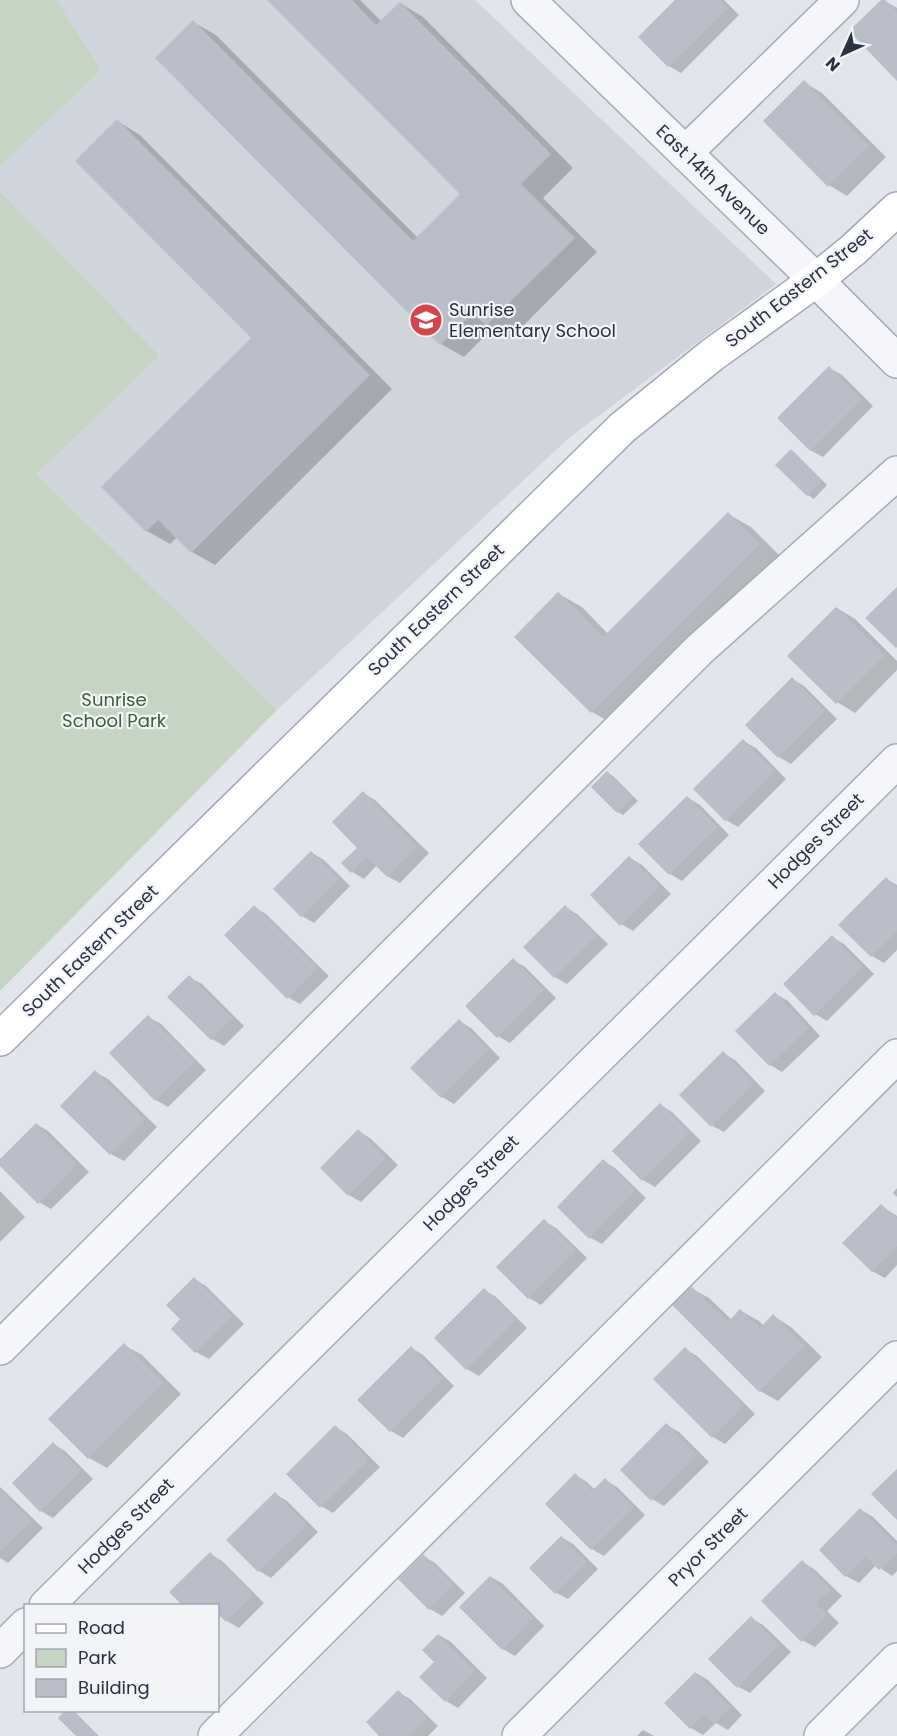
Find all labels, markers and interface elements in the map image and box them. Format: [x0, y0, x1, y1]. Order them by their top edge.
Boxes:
north arrow [813, 24, 873, 84]
text: N [820, 52, 845, 77]
street label: East 14th Avenue [651, 119, 776, 241]
street label: South Eastern Street [720, 222, 878, 353]
place label: Sunrise Elementary School [449, 297, 616, 343]
school or university icon: Sunrise Elementary School [408, 302, 444, 338]
street label: South Eastern Street [362, 538, 509, 681]
park label: Sunrise School Park [62, 687, 167, 733]
street label: Hodges Street [762, 787, 869, 894]
street label: South Eastern Street [16, 879, 163, 1022]
street label: Hodges Street [417, 1129, 524, 1236]
street label: Hodges Street [72, 1472, 179, 1579]
street label: Pryor Street [662, 1501, 753, 1592]
legend [24, 1604, 219, 1712]
text: Road [78, 1615, 125, 1640]
text: Park [78, 1645, 117, 1670]
text: Building [78, 1675, 150, 1700]

